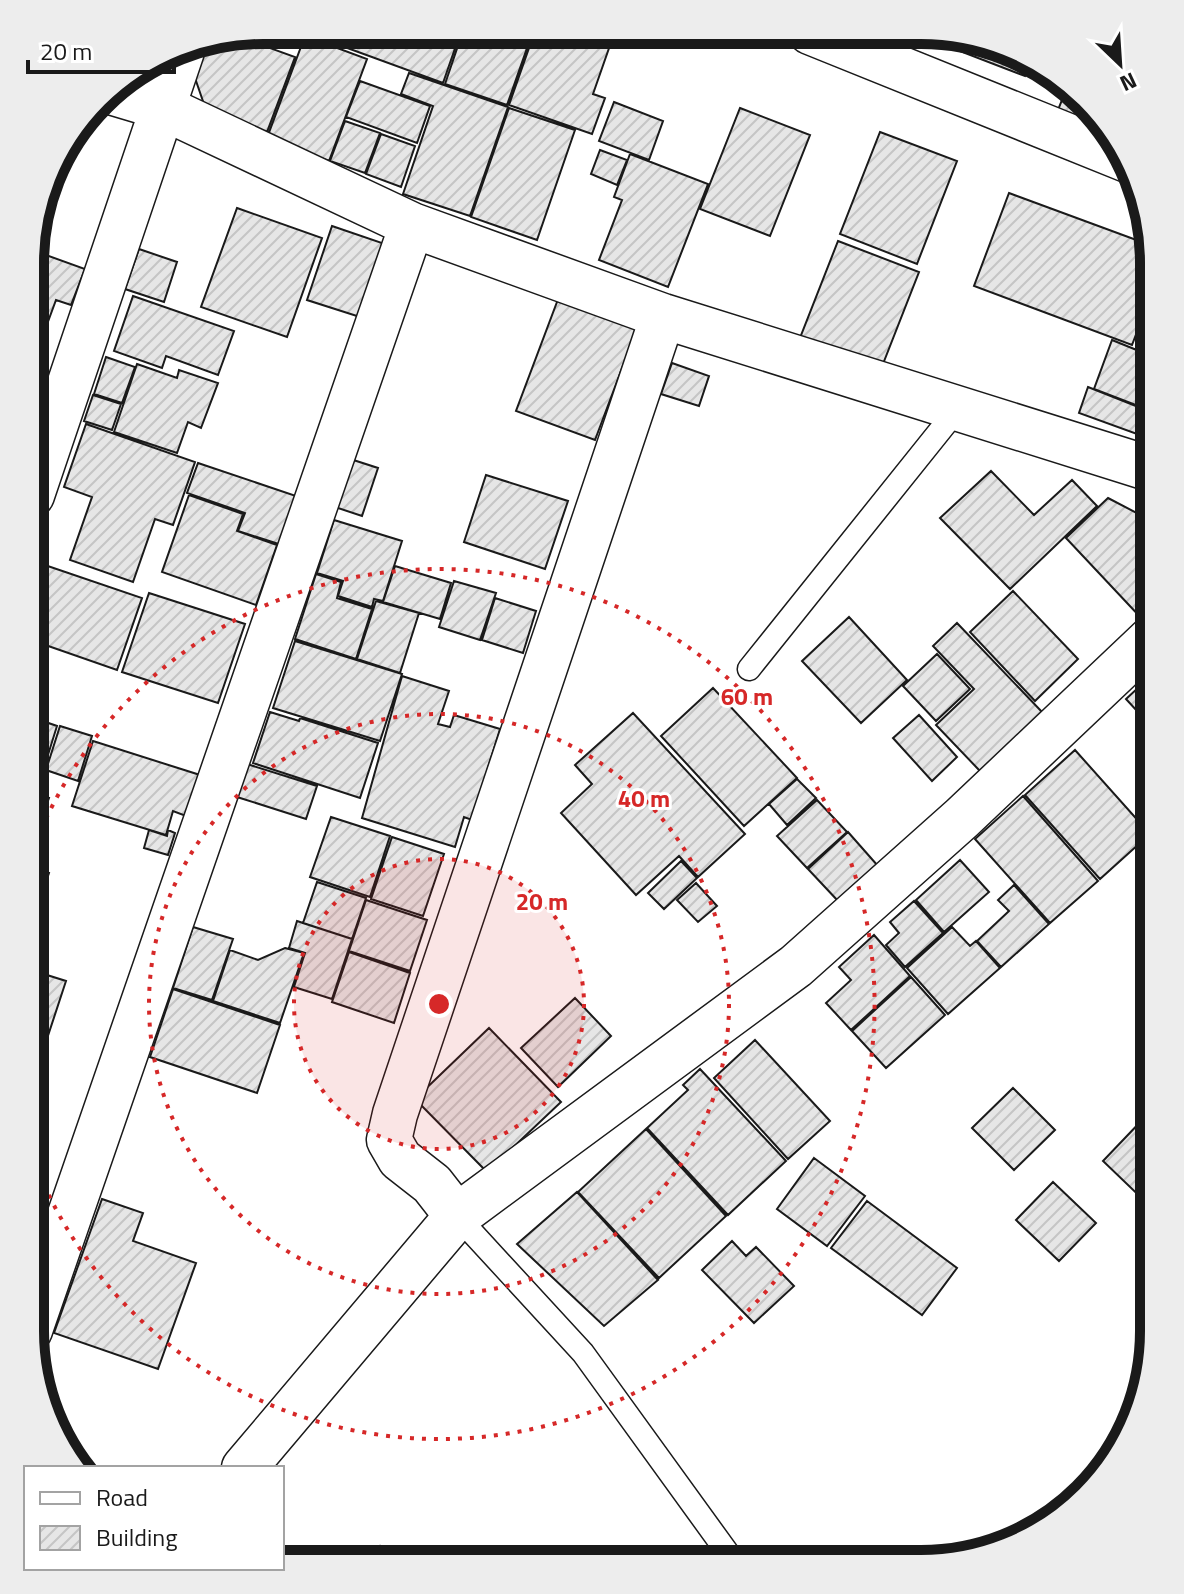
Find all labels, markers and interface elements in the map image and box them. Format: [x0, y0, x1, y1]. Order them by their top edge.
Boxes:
scale bar [28, 24, 174, 74]
north arrow [1080, 24, 1160, 104]
text: 20 m [40, 33, 92, 69]
text: N [1114, 63, 1143, 101]
text: 60 m [721, 678, 773, 714]
text: 40 m [618, 780, 670, 816]
text: 20 m [516, 883, 568, 919]
centre of rings [425, 990, 453, 1018]
legend [24, 1466, 284, 1570]
text: Road [96, 1479, 148, 1515]
text: Building [96, 1519, 178, 1555]

